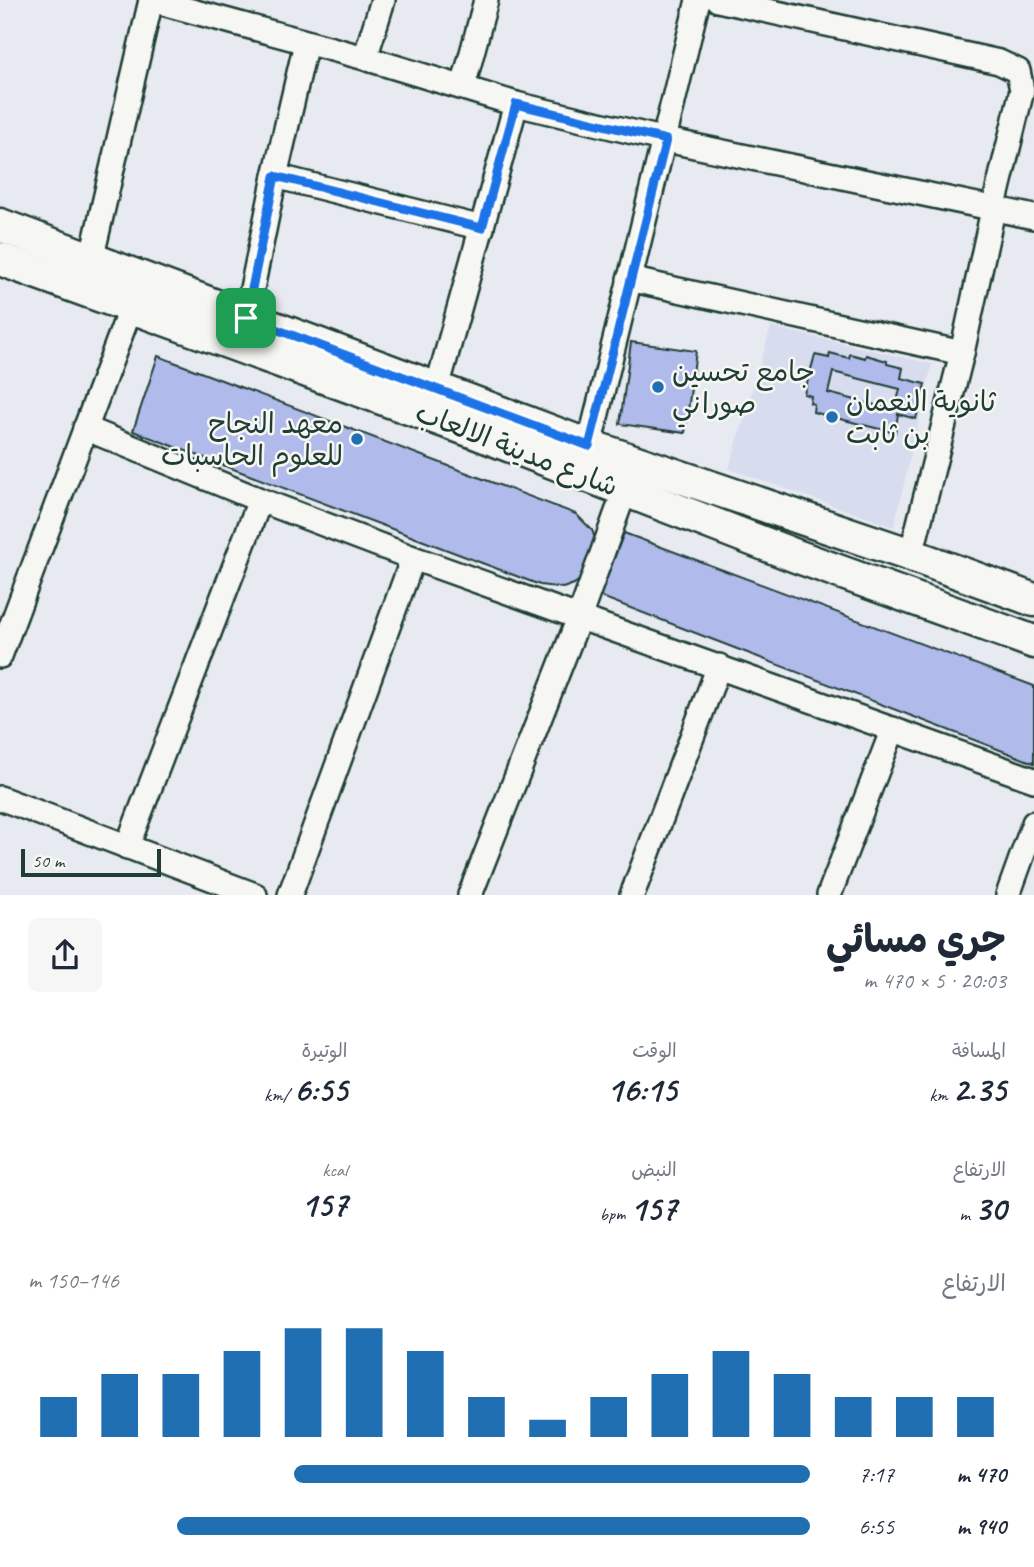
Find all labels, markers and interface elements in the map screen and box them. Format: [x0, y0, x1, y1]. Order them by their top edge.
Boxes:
pin [216, 288, 276, 348]
icon: arrive [227, 299, 265, 337]
place label: جامع تحسين صوراني [672, 354, 815, 428]
marker: جامع تحسين صوراني [650, 379, 666, 395]
place label: ثانوية النعمان بن ثابت [846, 384, 996, 451]
street label: شارع مدينة الالعاب [410, 394, 623, 506]
place label: معهد النجاح للعلوم الحاسبات [161, 406, 343, 477]
marker: ثانوية النعمان بن ثابت [824, 409, 840, 425]
marker: معهد النجاح للعلوم الحاسبات [349, 431, 365, 447]
scale bar [21, 846, 161, 878]
text: 50 m [32, 849, 64, 873]
text: جري مسائي [826, 916, 1006, 963]
button: share [28, 918, 102, 992]
text: 20:03 · 5 × 470 m [863, 966, 1006, 995]
text: الوتيرة [301, 1039, 347, 1063]
text: الوقت [632, 1039, 677, 1063]
text: المسافة [952, 1039, 1006, 1063]
text: 6:55 [294, 1067, 347, 1112]
text: 16:15 [607, 1067, 677, 1112]
text: 2.35 [952, 1067, 1006, 1112]
text: /km [264, 1083, 294, 1107]
text: km [929, 1083, 952, 1107]
text: kcal [322, 1158, 347, 1182]
text: النبض [631, 1158, 677, 1182]
text: الارتفاع [953, 1158, 1006, 1182]
text: 157 [301, 1182, 347, 1227]
text: 157 [630, 1186, 677, 1231]
text: 30 [974, 1186, 1006, 1231]
text: bpm [599, 1202, 630, 1226]
text: m [959, 1202, 974, 1226]
text: 146–150 m [28, 1266, 119, 1295]
text: الارتفاع [942, 1269, 1006, 1298]
text: 7:17 [858, 1460, 894, 1489]
text: 470 m [956, 1460, 1006, 1489]
text: 6:55 [858, 1512, 894, 1541]
text: 940 m [957, 1512, 1006, 1541]

